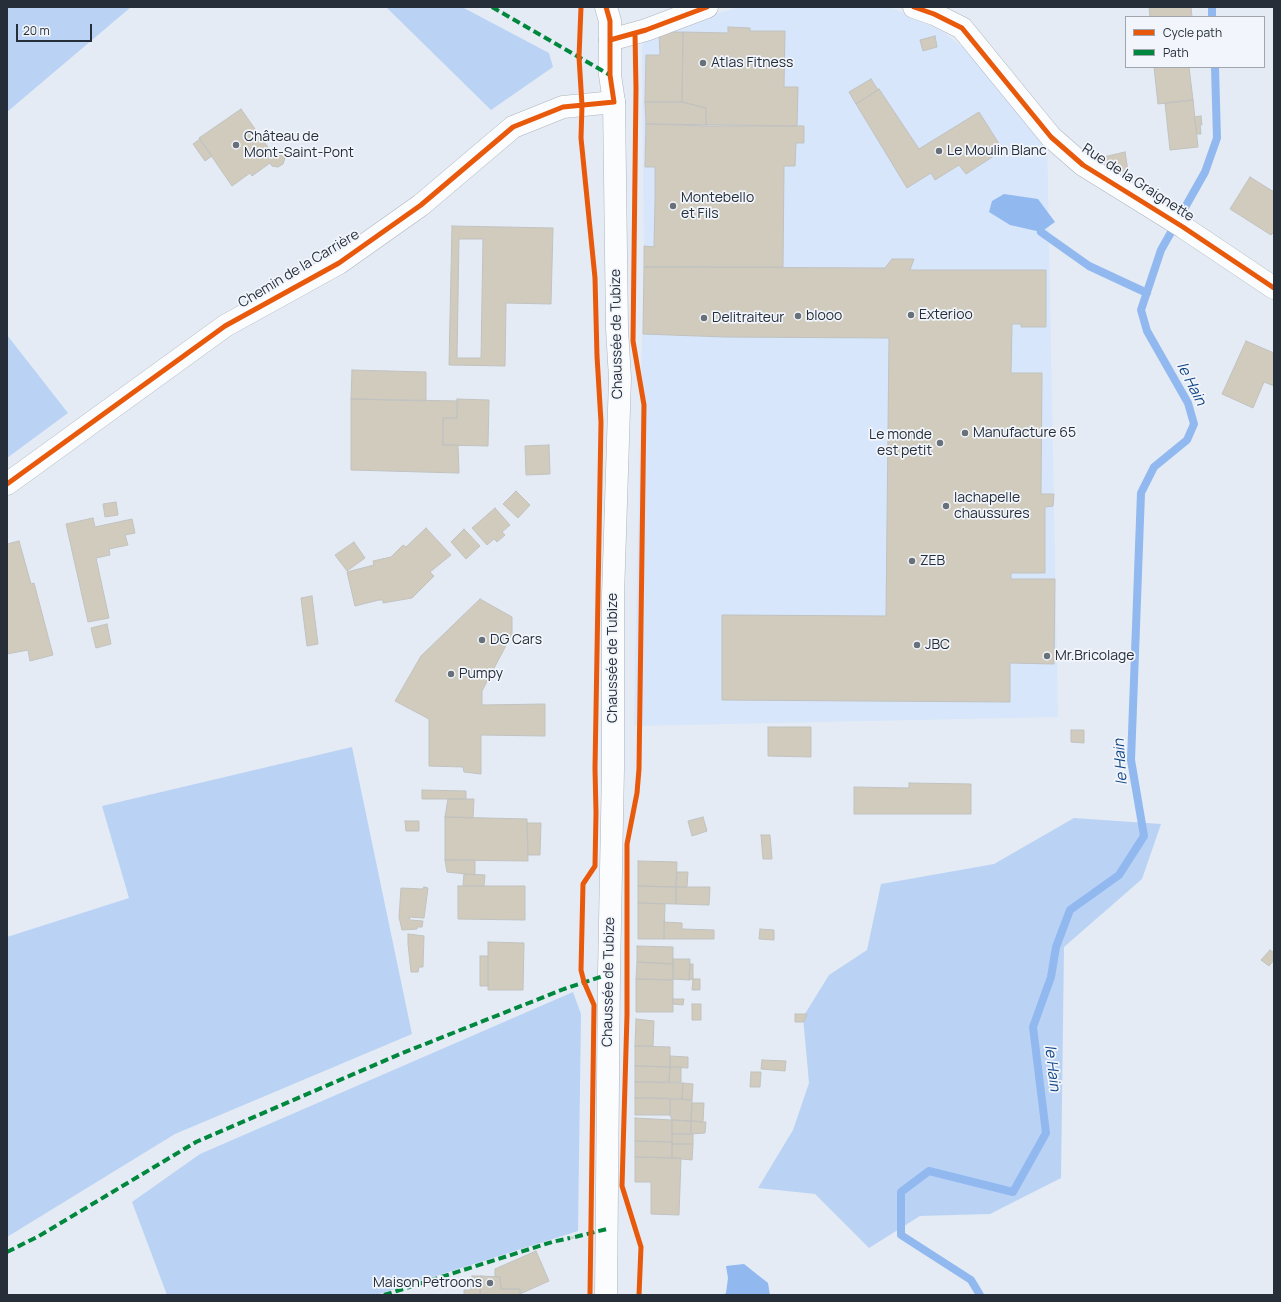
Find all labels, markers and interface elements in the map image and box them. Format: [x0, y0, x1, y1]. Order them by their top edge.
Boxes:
scale bar [18, 16, 94, 42]
legend [1125, 16, 1265, 68]
text: 20 m [23, 22, 50, 39]
text: Cycle path [1163, 24, 1222, 41]
text: Path [1163, 44, 1189, 61]
place label: Atlas Fitness [711, 55, 793, 71]
marker: Atlas Fitness [698, 58, 708, 68]
place label: Château de Mont-Saint-Pont [244, 129, 354, 162]
marker: Château de Mont-Saint-Pont [231, 140, 241, 150]
street label: Rue de la Graignette [1079, 140, 1197, 226]
place label: Le Moulin Blanc [947, 143, 1047, 159]
marker: Le Moulin Blanc [934, 146, 944, 156]
place label: Montebello et Fils [681, 190, 754, 222]
marker: Montebello et Fils [668, 201, 678, 211]
street label: Chemin de la Carrière [235, 226, 363, 312]
street label: Chaussée de Tubize [607, 269, 627, 399]
place label: Exterioo [919, 307, 973, 323]
place label: blooo [806, 308, 842, 324]
place label: Delitraiteur [712, 310, 784, 326]
marker: Exterioo [906, 310, 916, 320]
marker: blooo [793, 311, 803, 321]
marker: Delitraiteur [699, 313, 709, 323]
water label: le Hain [1172, 359, 1210, 409]
place label: Manufacture 65 [973, 425, 1076, 441]
place label: Le monde est petit [869, 427, 932, 460]
marker: Manufacture 65 [960, 428, 970, 438]
marker: Le monde est petit [935, 438, 945, 448]
place label: lachapelle chaussures [954, 490, 1030, 522]
marker: lachapelle chaussures [941, 501, 951, 511]
place label: ZEB [920, 553, 945, 569]
marker: ZEB [907, 556, 917, 566]
street label: Chaussée de Tubize [605, 593, 621, 723]
place label: DG Cars [490, 632, 542, 648]
marker: DG Cars [477, 635, 487, 645]
place label: JBC [925, 637, 950, 653]
marker: JBC [912, 640, 922, 650]
place label: Mr.Bricolage [1055, 648, 1134, 664]
marker: Mr.Bricolage [1042, 651, 1052, 661]
place label: Pumpy [459, 666, 503, 682]
marker: Pumpy [446, 669, 456, 679]
water label: le Hain [1110, 738, 1132, 786]
street label: Chaussée de Tubize [599, 917, 619, 1047]
water label: le Hain [1040, 1044, 1064, 1092]
place label: Maison Petroons [373, 1275, 482, 1291]
marker: Maison Petroons [485, 1278, 495, 1288]

